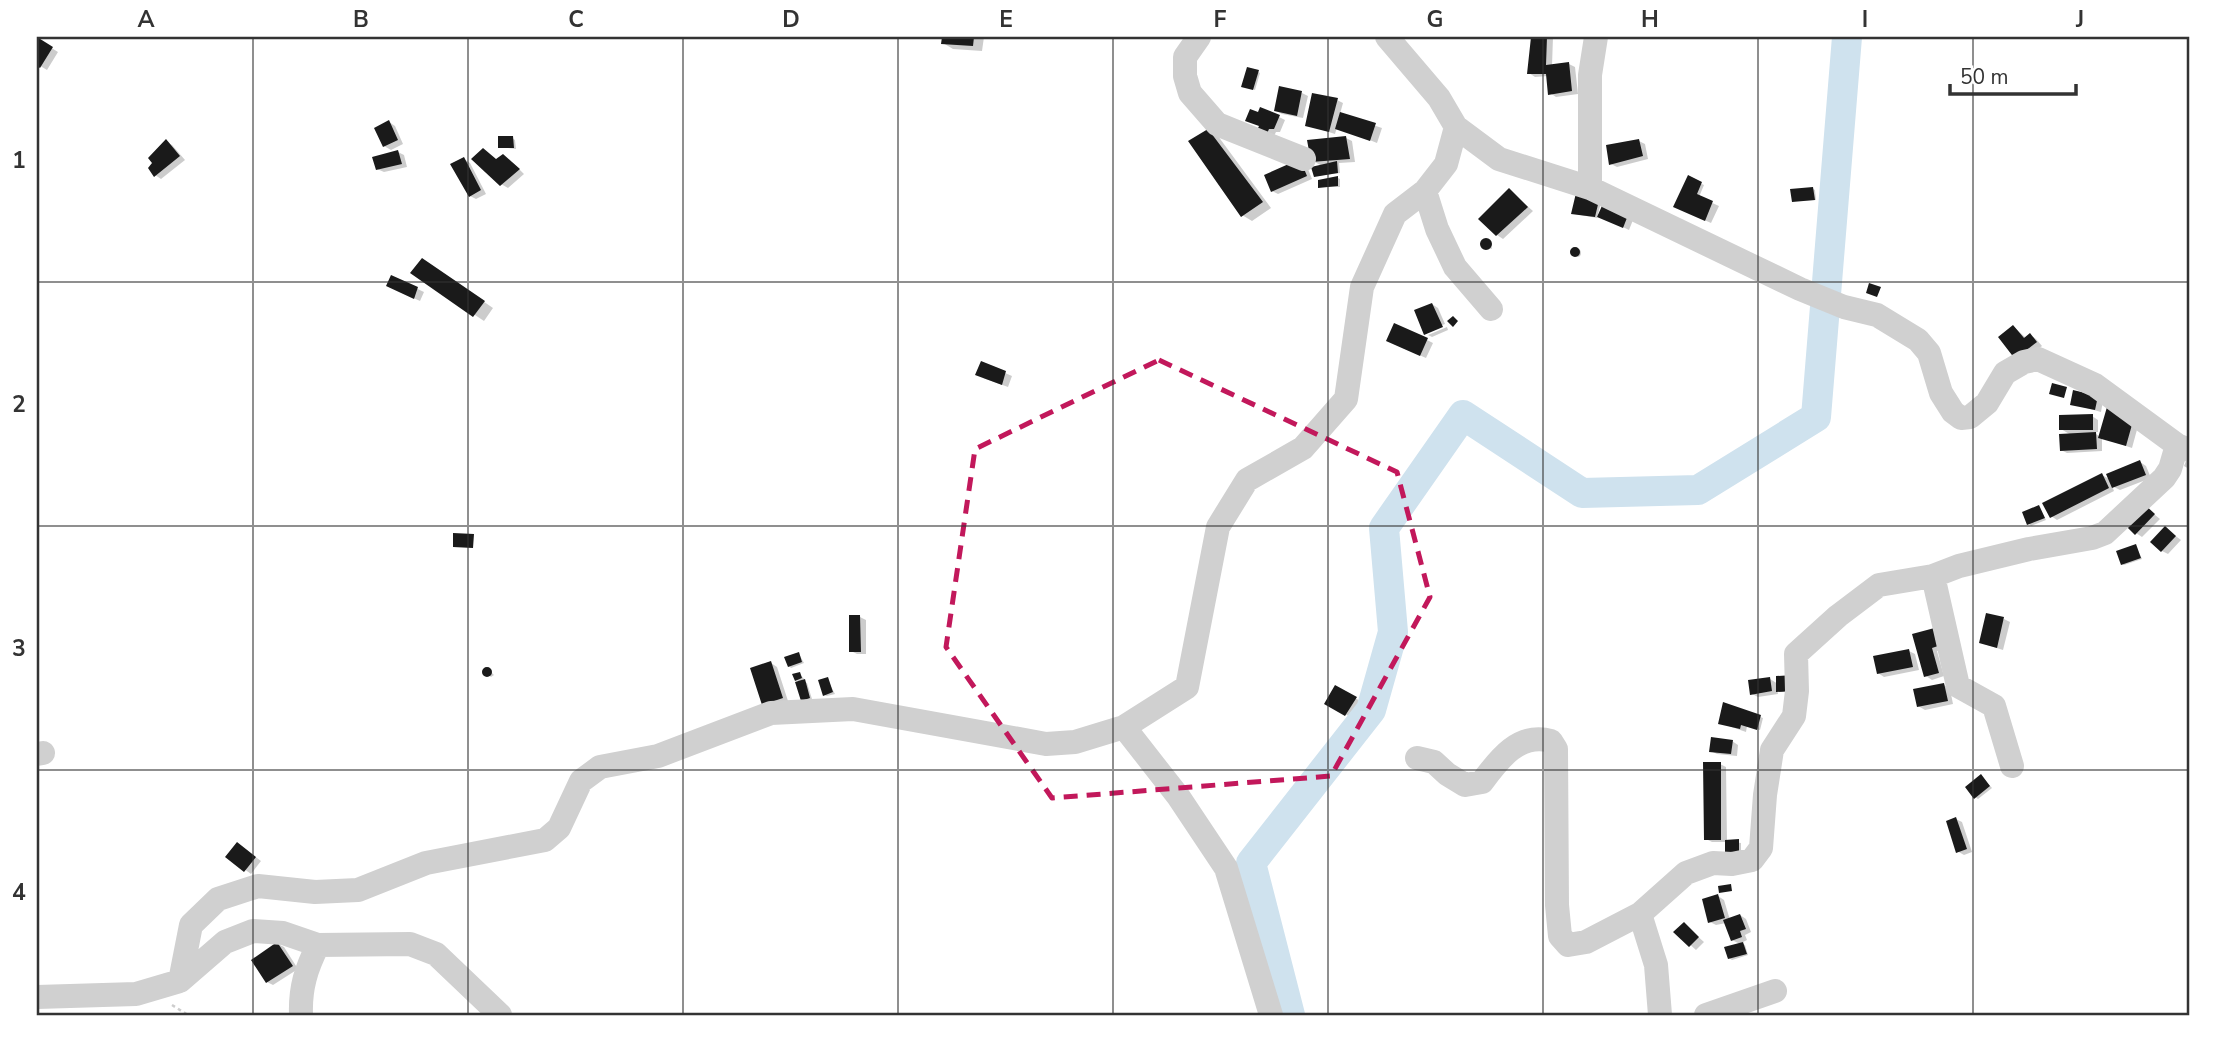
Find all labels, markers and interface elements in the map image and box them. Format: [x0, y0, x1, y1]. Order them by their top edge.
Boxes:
text: A [137, 4, 155, 35]
text: B [353, 4, 369, 35]
text: C [568, 4, 584, 35]
text: D [782, 4, 800, 35]
text: E [999, 4, 1013, 35]
text: F [1214, 4, 1227, 35]
text: G [1427, 4, 1443, 35]
text: H [1641, 4, 1659, 35]
text: I [1862, 4, 1868, 35]
text: J [2075, 4, 2084, 35]
scale bar [1950, 52, 2076, 96]
text: 50 m [1960, 63, 2009, 91]
text: 1 [12, 145, 26, 176]
text: 2 [12, 389, 26, 420]
text: 3 [12, 633, 26, 664]
text: 4 [12, 877, 26, 908]

